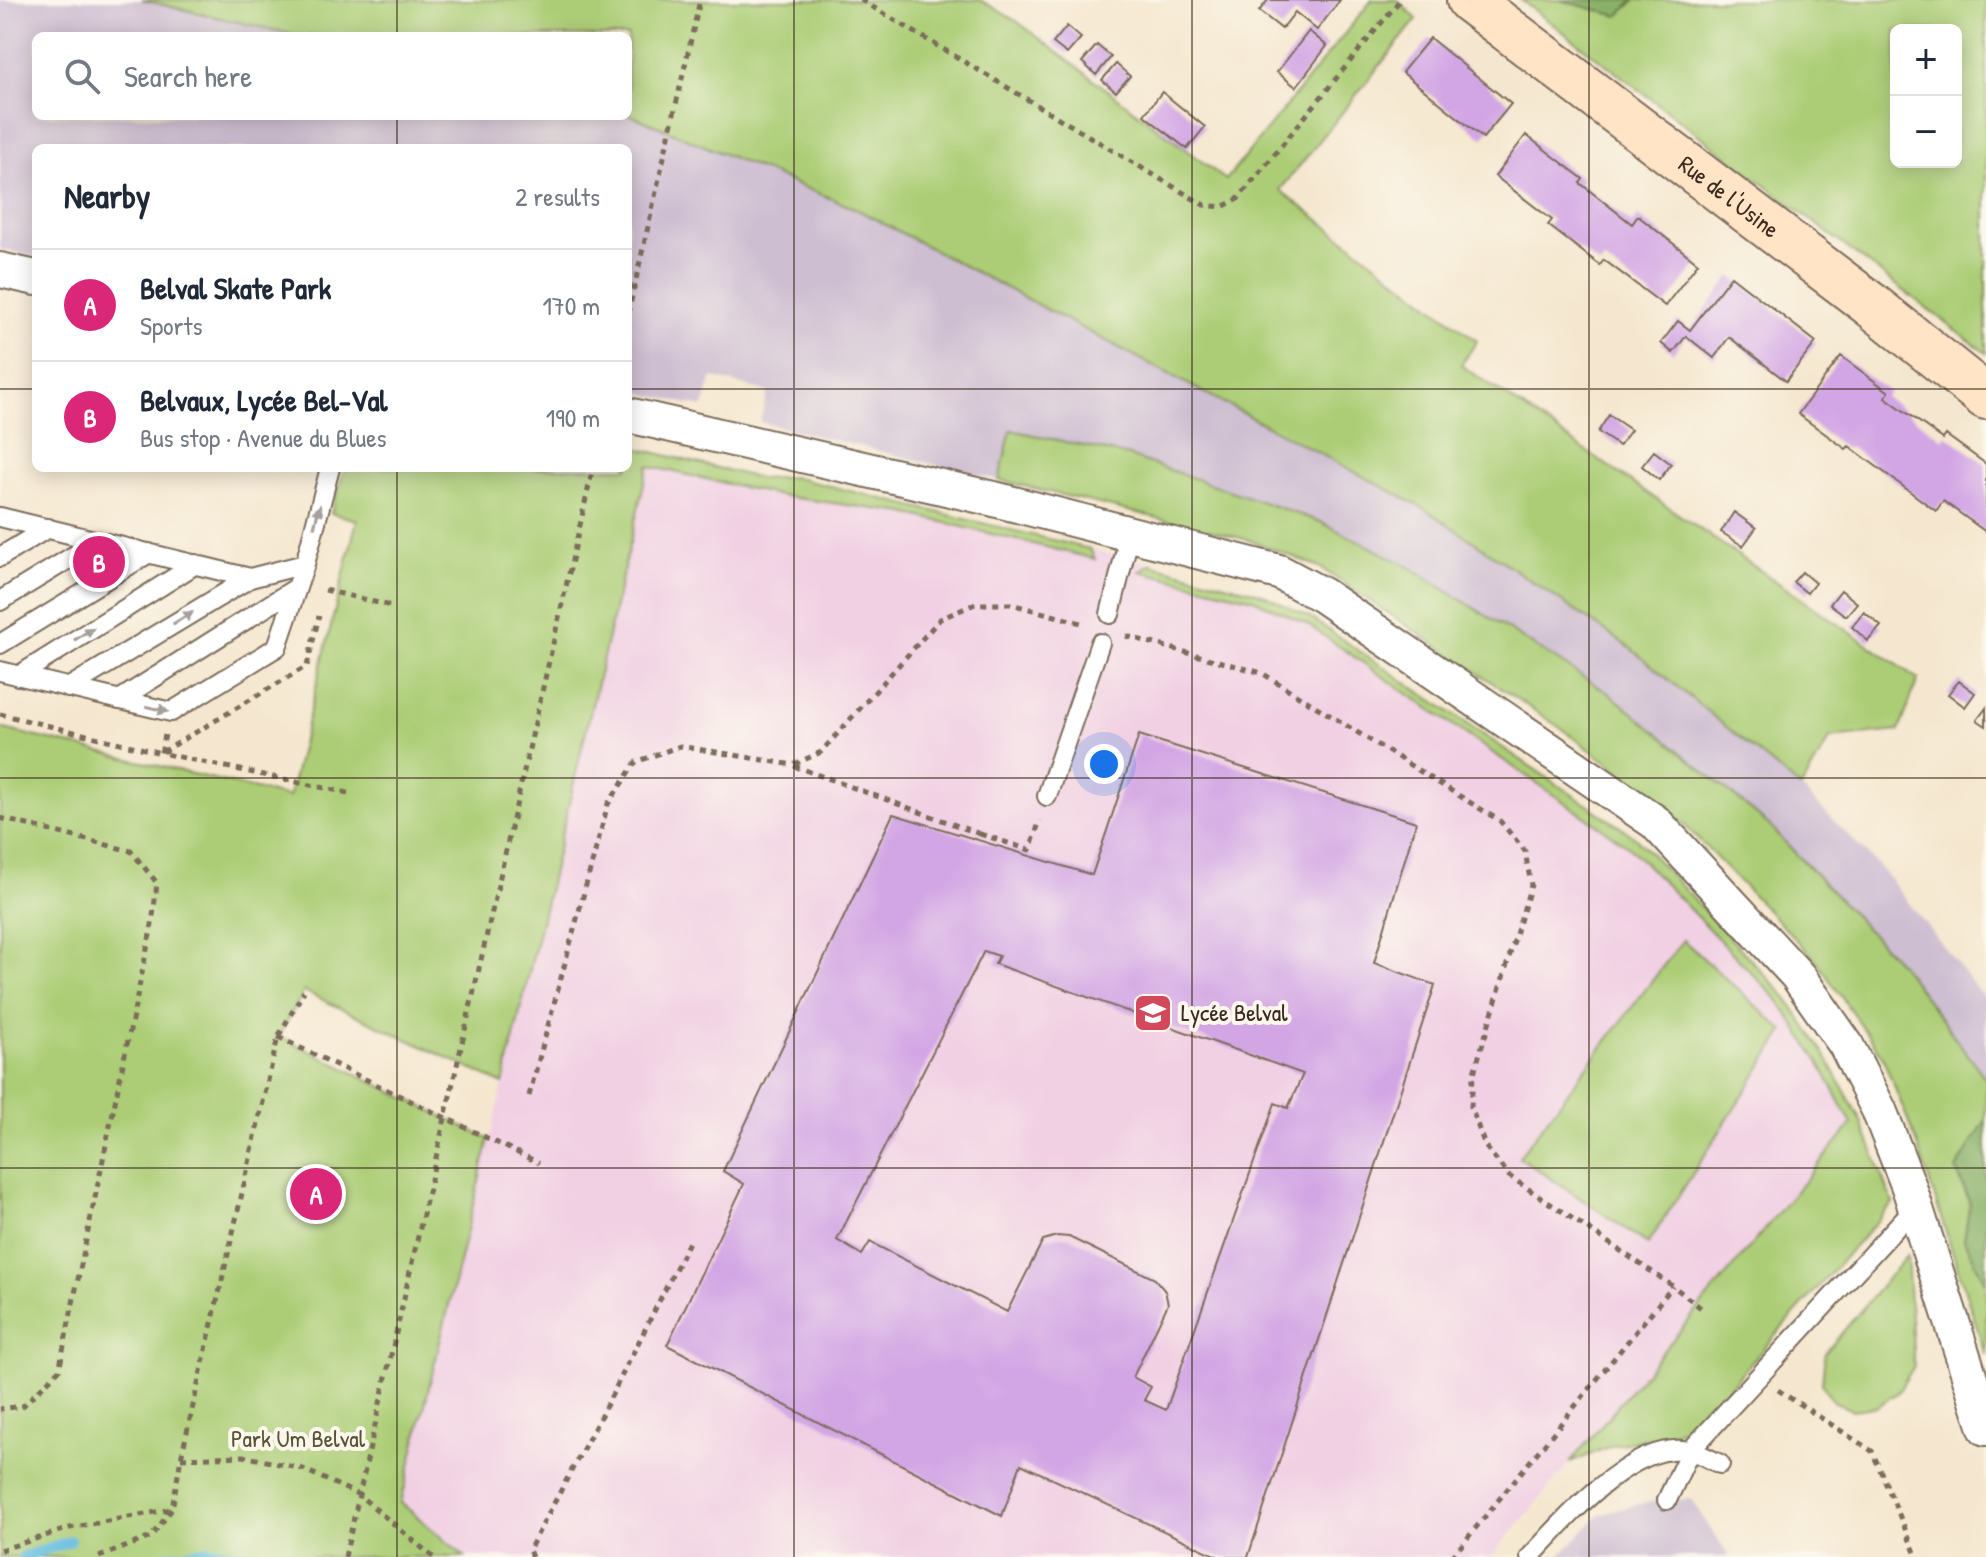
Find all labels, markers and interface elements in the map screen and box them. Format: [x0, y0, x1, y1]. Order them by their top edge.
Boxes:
map controls [1890, 24, 1962, 168]
button: + [1890, 24, 1962, 96]
search box [32, 32, 632, 120]
icon: search [60, 54, 104, 98]
text: Search here [124, 56, 252, 96]
button: − [1890, 96, 1962, 168]
street label: Rue de l'Usine [1672, 148, 1787, 245]
text: Nearby [64, 173, 150, 219]
text: 2 results [515, 179, 600, 214]
text: Belval Skate Park [140, 268, 331, 308]
text: A [84, 288, 96, 323]
text: 170 m [542, 288, 600, 323]
text: Sports [140, 308, 203, 343]
text: Belvaux, Lycée Bel-Val [140, 380, 387, 420]
text: B [83, 400, 97, 435]
text: 190 m [546, 400, 600, 435]
text: Bus stop · Avenue du Blues [140, 420, 387, 455]
one-way arrow [312, 504, 324, 529]
pin: B [73, 532, 125, 592]
one-way arrow [172, 612, 194, 626]
one-way arrow [73, 628, 95, 642]
one-way arrow [145, 703, 170, 716]
your location [1084, 744, 1124, 784]
school or university icon: Lycée Belval [1132, 992, 1174, 1034]
place label: Lycée Belval [1181, 996, 1288, 1028]
pin: A [290, 1164, 342, 1224]
park label: Park Um Belval [231, 1422, 366, 1454]

